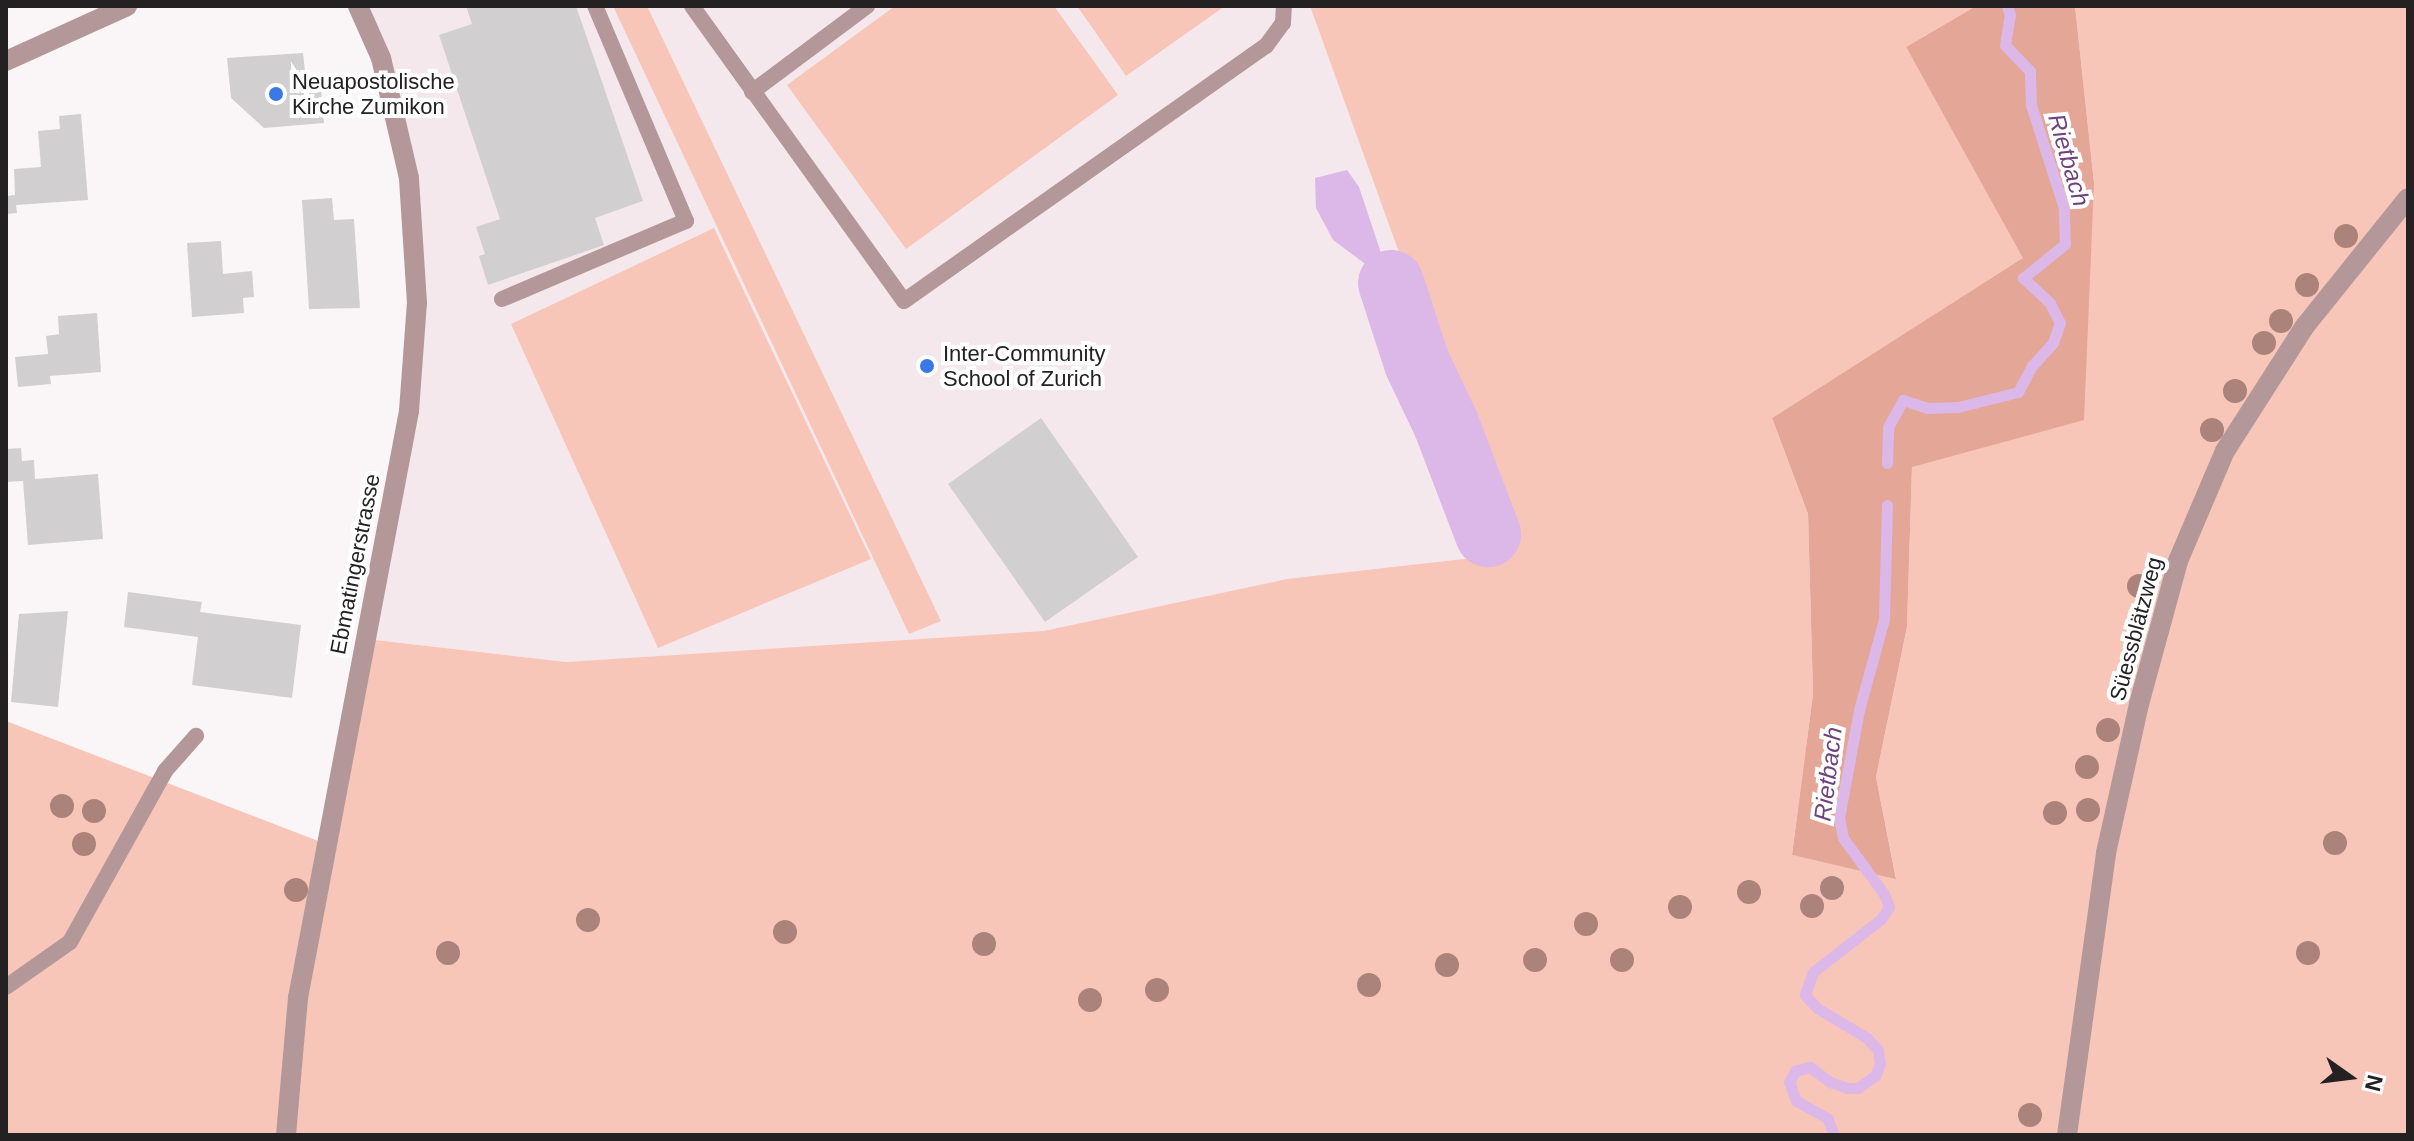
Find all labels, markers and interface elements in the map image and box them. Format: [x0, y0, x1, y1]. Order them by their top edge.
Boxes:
place label: Neuapostolische Kirche Zumikon [292, 68, 455, 120]
marker: Neuapostolische Kirche Zumikon [267, 85, 285, 103]
water label: Rietbach [2042, 111, 2096, 209]
place label: Inter-Community School of Zurich [943, 340, 1106, 392]
marker: Inter-Community School of Zurich [918, 357, 936, 375]
street label: Ebmatingerstrasse [325, 471, 385, 657]
street label: Süessblätzweg [2104, 554, 2168, 704]
water label: Rietbach [1808, 725, 1848, 823]
north arrow [2310, 1037, 2390, 1117]
text: N [2360, 1072, 2388, 1094]

